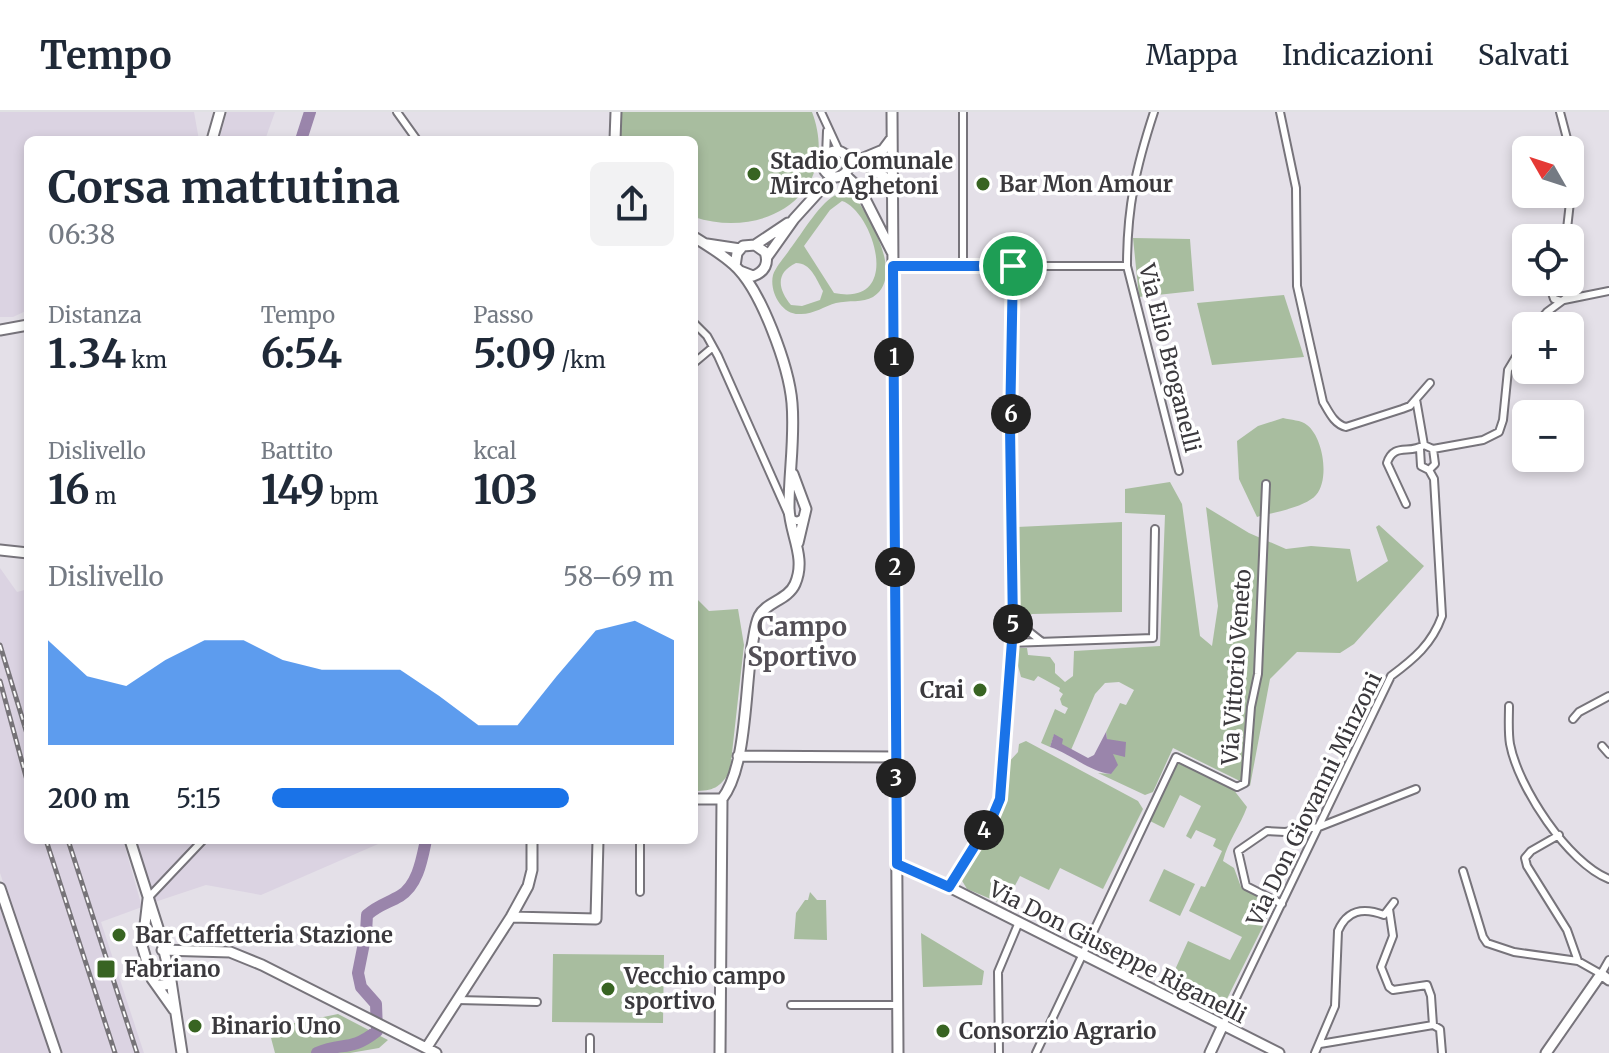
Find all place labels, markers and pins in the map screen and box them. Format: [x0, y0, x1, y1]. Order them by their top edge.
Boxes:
place label: Stadio Comunale Mirco Aghetoni [770, 147, 953, 200]
marker: Stadio Comunale Mirco Aghetoni [745, 165, 763, 183]
place label: Bar Mon Amour [999, 170, 1173, 198]
marker: Bar Mon Amour [974, 175, 992, 193]
pin [979, 232, 1047, 300]
pin: 1 [874, 337, 914, 377]
pin: 6 [991, 394, 1031, 434]
pin: 2 [875, 547, 915, 587]
pin: 5 [993, 604, 1033, 644]
place label: Crai [920, 676, 964, 704]
marker: Crai [971, 681, 989, 699]
pin: 3 [876, 758, 916, 798]
pin: 4 [964, 810, 1004, 850]
place label: Bar Caffetteria Stazione [135, 921, 393, 949]
marker: Bar Caffetteria Stazione [110, 926, 128, 944]
place label: Fabriano [124, 955, 220, 983]
marker: Fabriano [95, 958, 117, 980]
place label: Vecchio campo sportivo [623, 962, 785, 1015]
marker: Vecchio campo sportivo [599, 980, 617, 998]
place label: Binario Uno [211, 1012, 341, 1040]
marker: Binario Uno [186, 1017, 204, 1035]
place label: Consorzio Agrario [959, 1017, 1156, 1045]
marker: Consorzio Agrario [934, 1022, 952, 1040]

